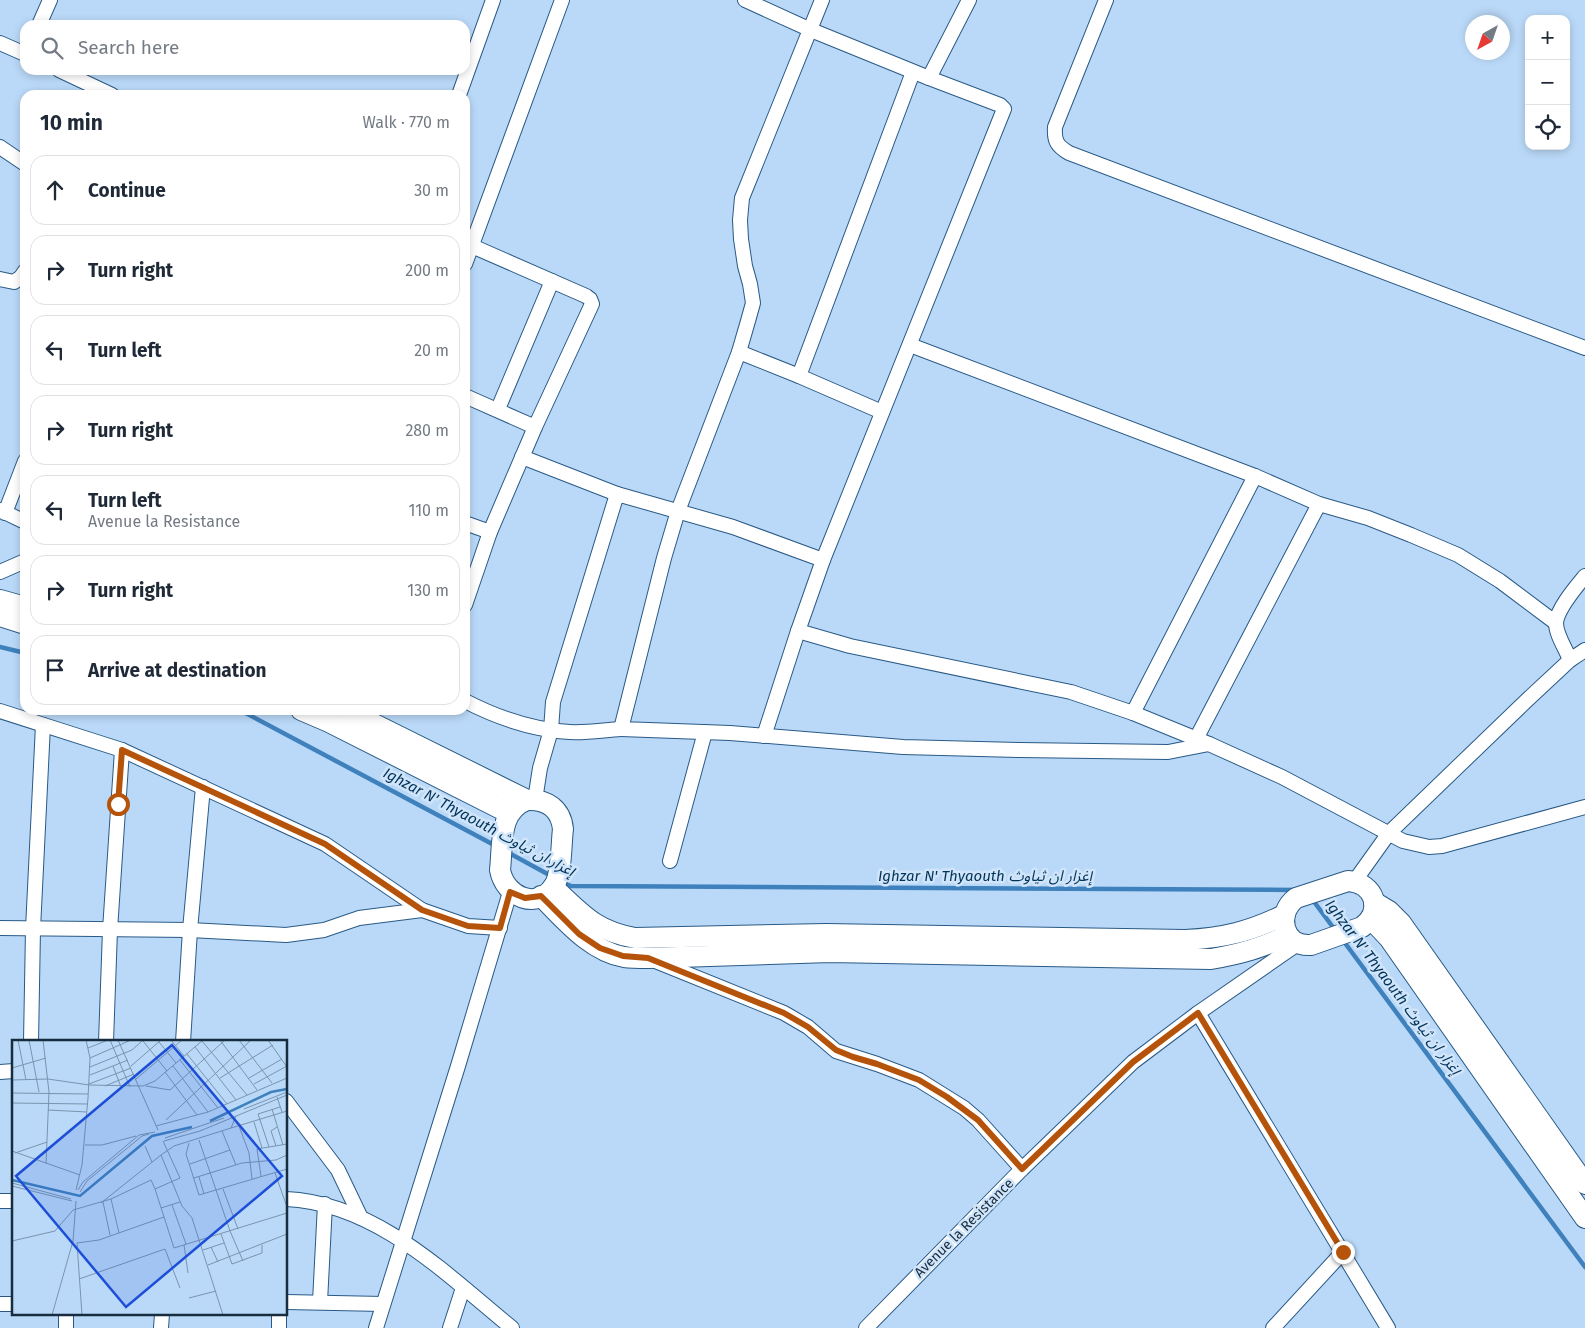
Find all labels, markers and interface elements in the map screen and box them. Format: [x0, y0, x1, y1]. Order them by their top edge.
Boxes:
north arrow [1465, 15, 1510, 60]
map controls [1525, 15, 1570, 150]
button: + [1525, 15, 1570, 60]
search box [20, 20, 470, 75]
icon: search [38, 34, 66, 62]
text: Search here [78, 36, 179, 59]
button: − [1525, 60, 1570, 105]
button: locate [1525, 105, 1570, 150]
text: 10 min [40, 110, 103, 136]
text: Walk · 770 m [363, 113, 450, 132]
icon: ahead [41, 176, 69, 204]
text: Continue [88, 179, 166, 202]
text: 30 m [414, 181, 449, 200]
icon: right [41, 256, 69, 284]
text: Turn right [88, 259, 173, 282]
text: 200 m [405, 261, 449, 280]
icon: left [41, 336, 69, 364]
text: Turn left [88, 339, 162, 362]
text: 20 m [414, 341, 449, 360]
icon: right [41, 416, 69, 444]
text: Turn right [88, 419, 173, 442]
text: 280 m [405, 421, 449, 440]
text: Turn left [88, 489, 162, 512]
icon: left [41, 496, 69, 524]
text: 110 m [408, 501, 449, 520]
text: Avenue la Resistance [88, 512, 240, 531]
icon: right [41, 576, 69, 604]
text: Turn right [88, 579, 173, 602]
text: 130 m [407, 581, 449, 600]
icon: arrive [41, 656, 69, 684]
text: Arrive at destination [88, 659, 267, 682]
water label: Ighzar N' Thyaouth إغزار ان ثياوث [380, 764, 579, 882]
route start [107, 793, 130, 816]
water label: Ighzar N' Thyaouth إغزار ان ثياوث [878, 867, 1094, 886]
water label: Ighzar N' Thyaouth إغزار ان ثياوث [1321, 896, 1466, 1080]
inset map [12, 1040, 288, 1316]
street label: Avenue la Resistance [911, 1175, 1017, 1281]
route end [1332, 1241, 1355, 1264]

